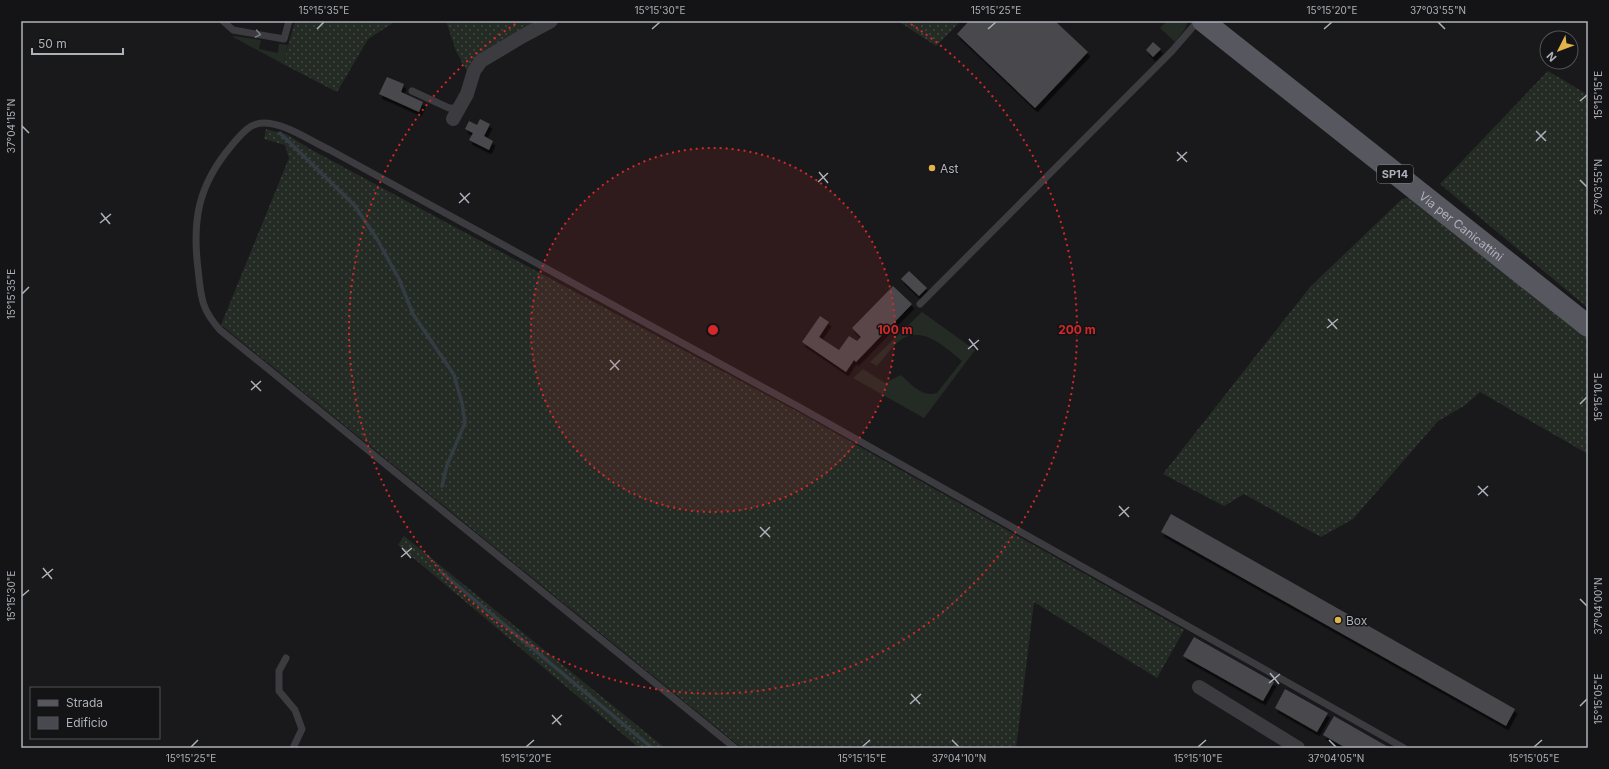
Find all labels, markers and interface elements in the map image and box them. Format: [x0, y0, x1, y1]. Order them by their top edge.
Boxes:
text: 15°15'35"E [299, 4, 349, 16]
text: 15°15'30"E [634, 4, 686, 16]
text: 15°15'25"E [971, 4, 1021, 16]
text: 15°15'20"E [1307, 4, 1357, 16]
text: 37°03'55"N [1410, 4, 1466, 16]
one-way arrow [255, 29, 261, 38]
scale bar [32, 30, 123, 56]
north arrow [1539, 30, 1579, 70]
text: 50 m [38, 36, 67, 51]
text: N [1544, 49, 1560, 64]
text: 15°15'15"E [1592, 71, 1604, 119]
text: 37°04'15"N [5, 99, 17, 153]
text: 37°03'55"N [1592, 159, 1604, 215]
place label: Ast [940, 161, 959, 176]
marker: Ast [927, 163, 937, 173]
road number: SP14 [1377, 165, 1413, 183]
street label: Via per Canicattini [1417, 188, 1507, 264]
text: 15°15'35"E [5, 269, 17, 319]
text: 100 m [877, 322, 913, 337]
text: 200 m [1058, 322, 1096, 337]
centre of rings [706, 323, 720, 337]
text: 15°15'10"E [1592, 373, 1604, 421]
text: 15°15'30"E [5, 570, 17, 622]
text: 37°04'00"N [1592, 578, 1604, 634]
place label: Box [1346, 613, 1368, 628]
marker: Box [1333, 615, 1343, 625]
text: 15°15'05"E [1592, 674, 1604, 724]
legend [30, 687, 160, 739]
text: Strada [66, 695, 103, 710]
text: Edificio [66, 715, 108, 730]
text: 15°15'25"E [166, 752, 216, 764]
text: 15°15'20"E [501, 752, 551, 764]
text: 15°15'15"E [838, 752, 886, 764]
text: 37°04'10"N [932, 752, 986, 764]
text: 15°15'10"E [1174, 752, 1222, 764]
text: 37°04'05"N [1308, 752, 1364, 764]
text: 15°15'05"E [1509, 752, 1559, 764]

